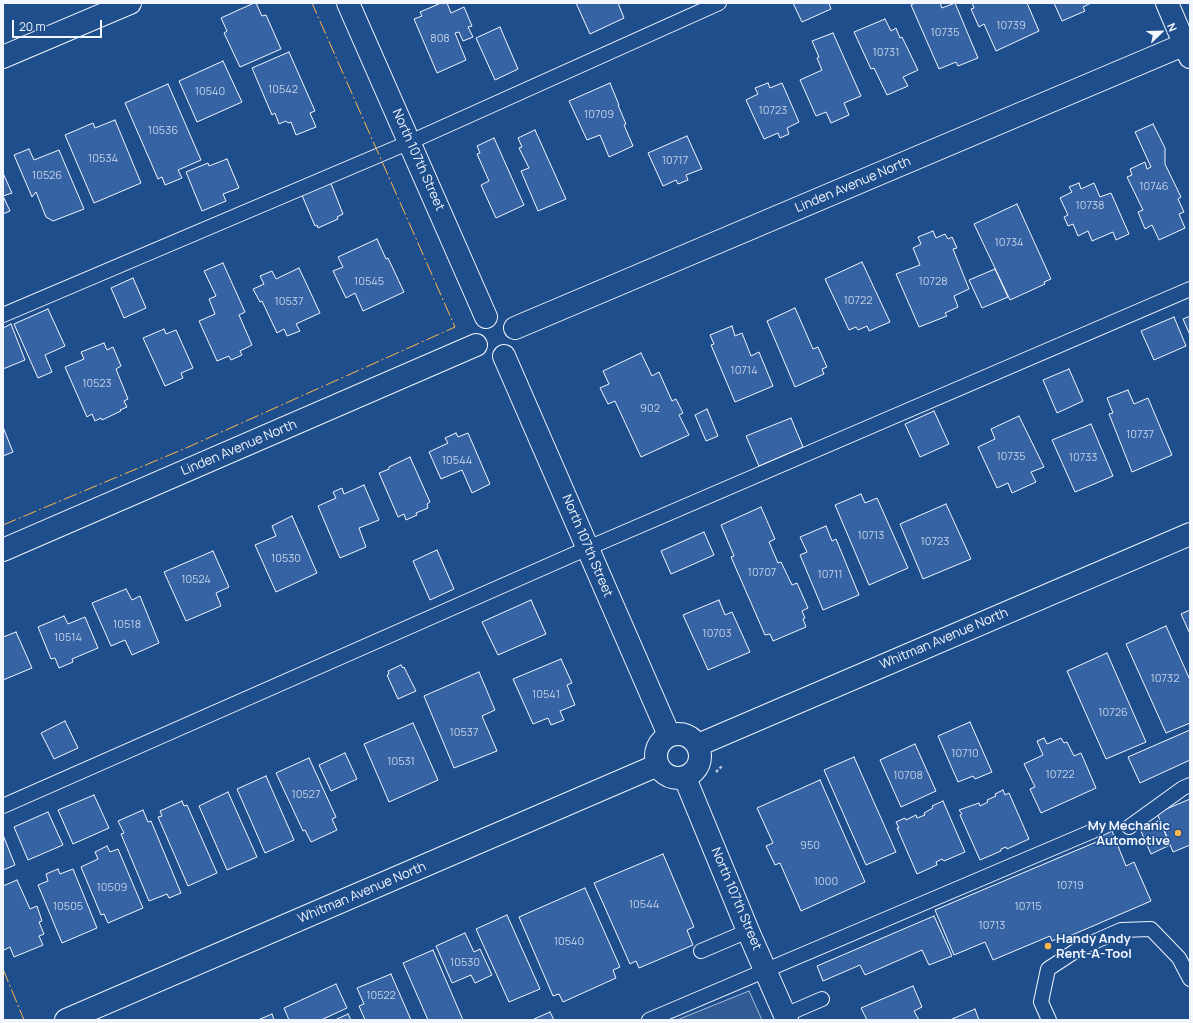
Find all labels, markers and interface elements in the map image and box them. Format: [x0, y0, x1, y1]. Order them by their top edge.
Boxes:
scale bar [14, 12, 104, 38]
north arrow [1141, 12, 1181, 52]
text: 20 m [19, 18, 46, 35]
house number: 10739 [996, 19, 1026, 33]
text: N [1164, 21, 1181, 34]
house number: 10735 [931, 26, 959, 40]
house number: 808 [430, 32, 450, 46]
house number: 10731 [873, 46, 899, 60]
house number: 10542 [268, 83, 298, 97]
house number: 10540 [195, 85, 225, 99]
house number: 10723 [759, 104, 787, 118]
street label: North 107th Street [388, 107, 448, 213]
house number: 10709 [584, 108, 614, 122]
house number: 10536 [148, 124, 178, 138]
house number: 10534 [88, 152, 118, 166]
house number: 10717 [662, 154, 688, 168]
street label: Linden Avenue North [793, 154, 913, 216]
house number: 10526 [32, 169, 62, 183]
house number: 10746 [1139, 180, 1169, 194]
house number: 10738 [1076, 199, 1104, 213]
house number: 10734 [994, 236, 1024, 250]
house number: 10545 [354, 275, 384, 289]
house number: 10728 [918, 275, 948, 289]
house number: 10722 [843, 294, 873, 308]
house number: 10537 [275, 295, 303, 309]
house number: 10714 [730, 364, 758, 378]
house number: 10523 [82, 377, 112, 391]
house number: 902 [640, 402, 660, 416]
street label: Linden Avenue North [179, 417, 299, 479]
house number: 10737 [1126, 428, 1154, 442]
house number: 10735 [997, 450, 1025, 464]
house number: 10733 [1069, 451, 1097, 465]
house number: 10544 [442, 454, 472, 468]
street label: North 107th Street [558, 492, 616, 600]
house number: 10713 [858, 529, 884, 543]
house number: 10723 [921, 535, 949, 549]
house number: 10530 [271, 552, 301, 566]
house number: 10707 [748, 566, 776, 580]
house number: 10711 [817, 568, 843, 582]
house number: 10524 [181, 573, 211, 587]
street label: Whitman Avenue North [877, 605, 1011, 673]
house number: 10518 [113, 618, 141, 632]
house number: 10703 [702, 627, 732, 641]
house number: 10514 [54, 631, 82, 645]
house number: 10732 [1151, 672, 1179, 686]
house number: 10541 [532, 688, 560, 702]
house number: 10726 [1098, 706, 1128, 720]
house number: 10537 [450, 726, 478, 740]
house number: 10710 [951, 747, 979, 761]
house number: 10531 [387, 755, 415, 769]
house number: 10722 [1045, 768, 1075, 782]
house number: 10708 [893, 769, 923, 783]
house number: 10527 [292, 788, 320, 802]
place label: My Mechanic Automotive [1088, 818, 1170, 849]
marker: My Mechanic Automotive [1173, 828, 1183, 838]
house number: 950 [800, 839, 820, 853]
street label: North 107th Street [707, 845, 765, 953]
street label: Whitman Avenue North [295, 859, 429, 927]
house number: 1000 [814, 875, 838, 889]
house number: 10719 [1056, 879, 1084, 893]
house number: 10509 [97, 881, 127, 895]
house number: 10544 [629, 898, 659, 912]
house number: 10505 [53, 900, 83, 914]
house number: 10715 [1014, 900, 1042, 914]
house number: 10713 [979, 919, 1005, 933]
place label: Handy Andy Rent-A-Tool [1056, 931, 1132, 962]
house number: 10540 [554, 935, 584, 949]
marker: Handy Andy Rent-A-Tool [1043, 941, 1053, 951]
house number: 10530 [450, 956, 480, 970]
house number: 10522 [366, 989, 396, 1003]

